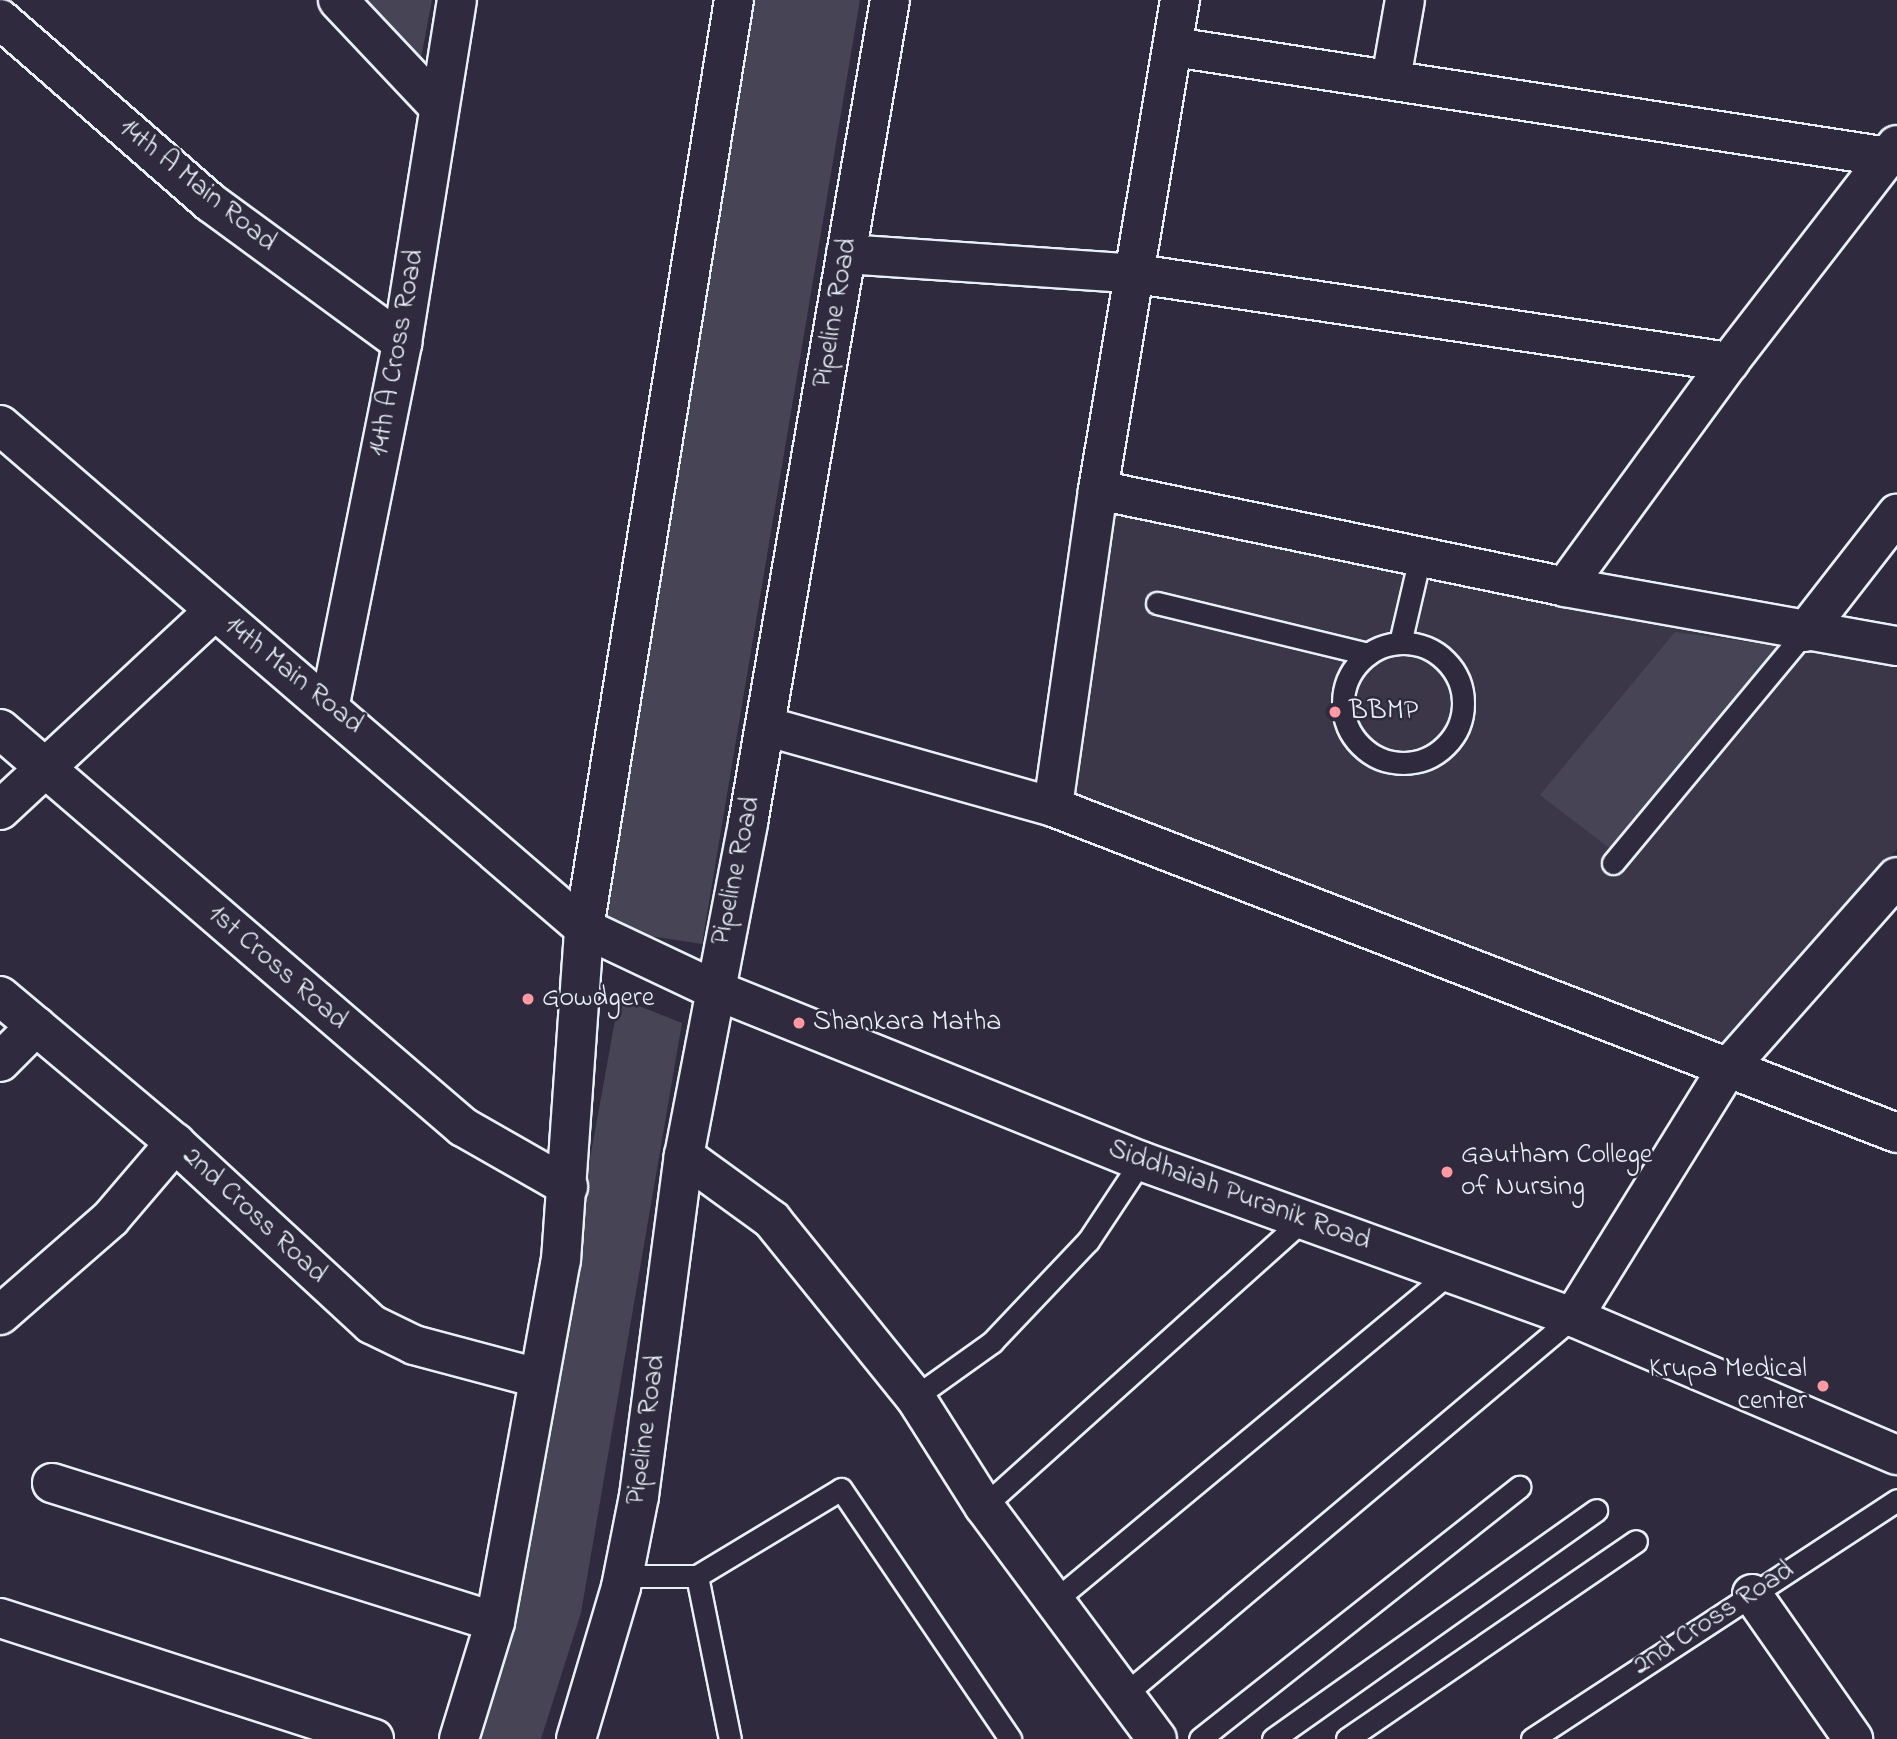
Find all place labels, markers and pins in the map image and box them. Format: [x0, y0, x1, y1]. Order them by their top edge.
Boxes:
place label: BBMP [1349, 695, 1418, 729]
marker: BBMP [1327, 704, 1343, 720]
place label: Gowdgere [542, 982, 654, 1016]
marker: Gowdgere [520, 991, 536, 1007]
place label: Shankara Matha [813, 1006, 1001, 1040]
marker: Shankara Matha [791, 1015, 807, 1031]
place label: Gautham College of Nursing [1461, 1139, 1652, 1205]
marker: Gautham College of Nursing [1439, 1164, 1455, 1180]
place label: Krupa Medical center [1649, 1353, 1807, 1419]
marker: Krupa Medical center [1813, 1376, 1833, 1396]

